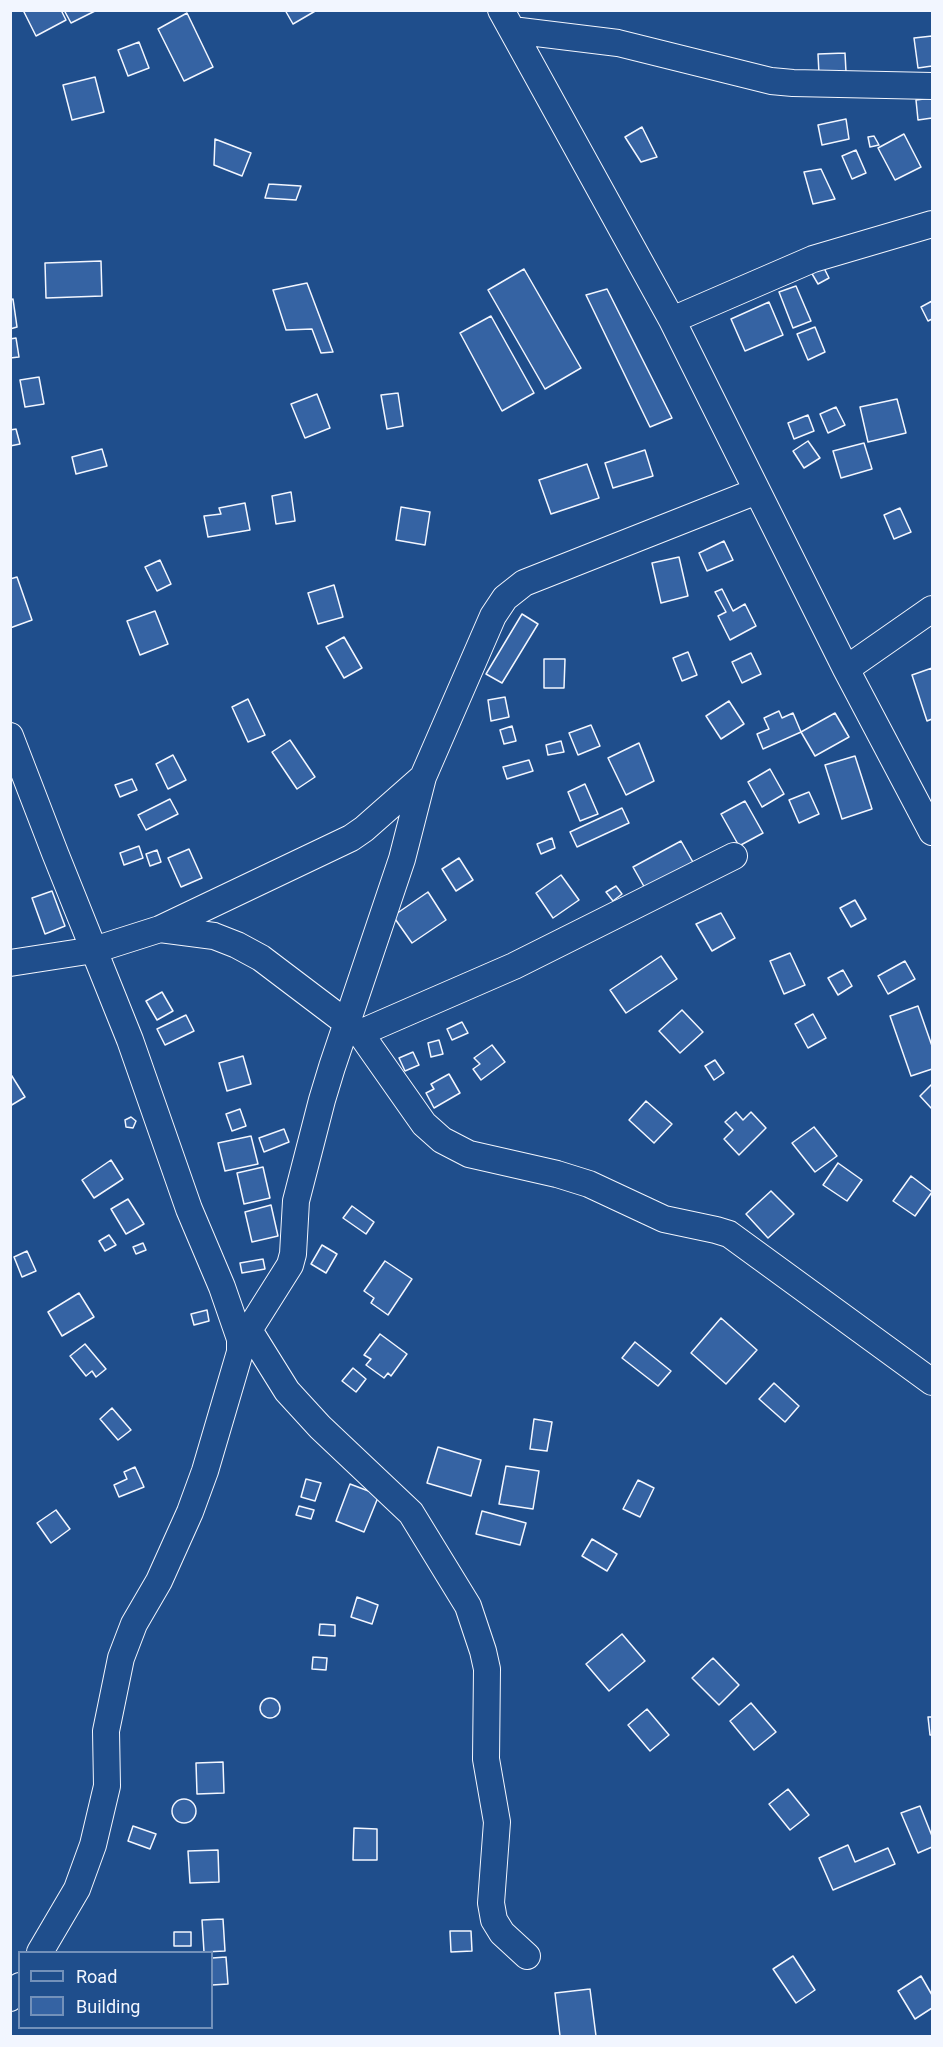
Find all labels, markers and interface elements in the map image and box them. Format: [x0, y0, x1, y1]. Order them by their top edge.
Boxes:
legend [18, 1951, 213, 2029]
text: Road [76, 1966, 117, 1987]
text: Building [76, 1996, 140, 2017]

